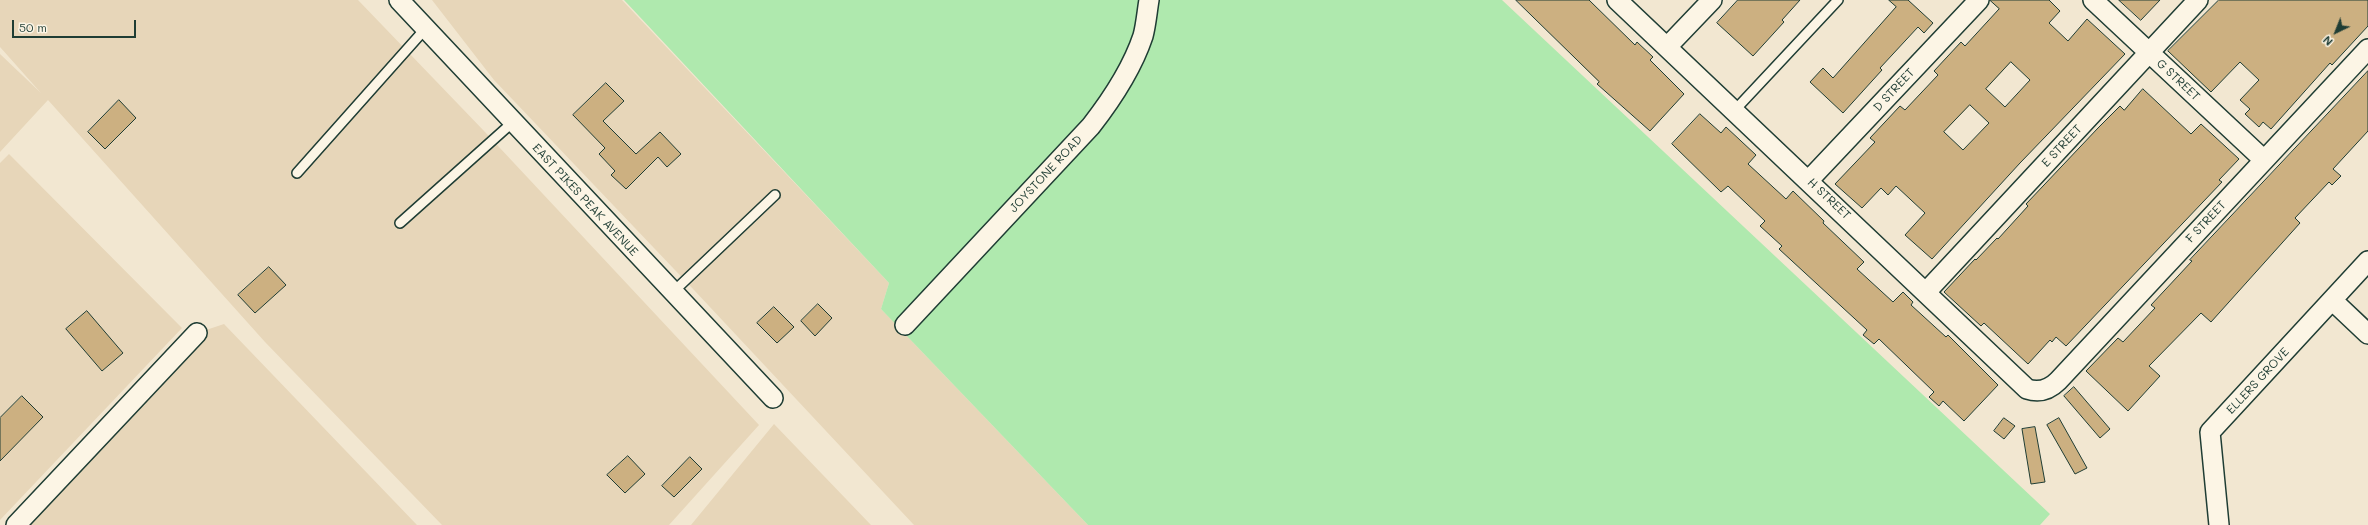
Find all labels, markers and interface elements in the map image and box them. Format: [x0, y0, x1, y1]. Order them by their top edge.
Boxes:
scale bar [14, 12, 138, 38]
north arrow [2316, 12, 2356, 52]
text: 50 m [19, 19, 47, 35]
text: N [2319, 33, 2336, 49]
street label: G STREET [2153, 56, 2203, 104]
street label: D STREET [1870, 65, 1918, 115]
street label: E STREET [2039, 122, 2085, 170]
street label: JOYSTONE ROAD [1007, 132, 1085, 216]
street label: EAST PIKES PEAK AVENUE [529, 141, 641, 259]
street label: H STREET [1804, 175, 1854, 223]
street label: F STREET [2183, 198, 2229, 246]
street label: ELLERS GROVE [2224, 345, 2292, 417]

